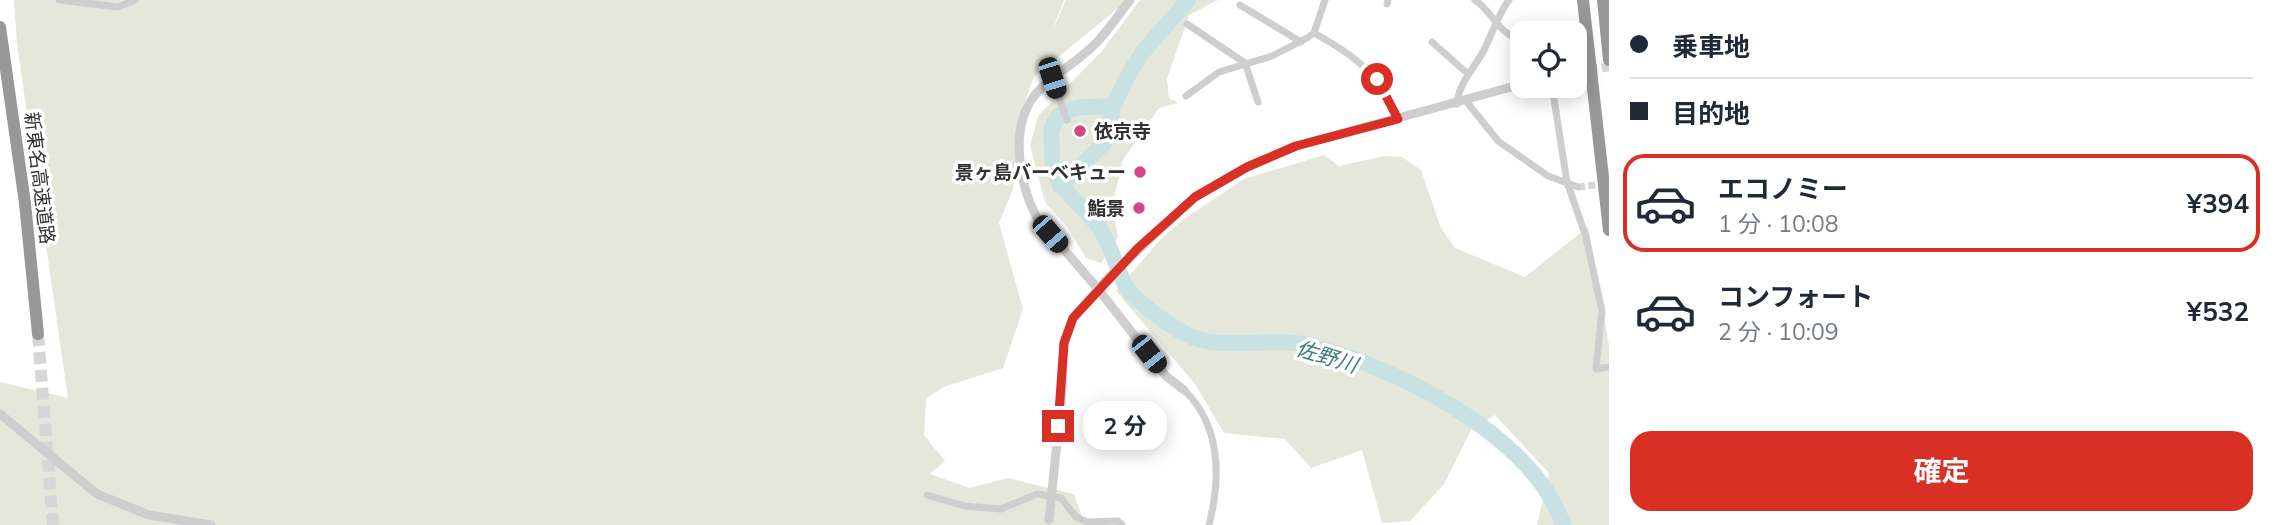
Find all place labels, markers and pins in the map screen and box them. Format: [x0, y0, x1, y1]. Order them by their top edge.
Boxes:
place label: 依京寺 [1094, 119, 1151, 143]
marker: 依京寺 [1072, 123, 1088, 139]
place label: 景ヶ島バーベキュー [955, 160, 1126, 184]
marker: 景ヶ島バーベキュー [1132, 164, 1148, 180]
place label: 鮨景 [1087, 196, 1125, 220]
marker: 鮨景 [1131, 200, 1147, 216]

